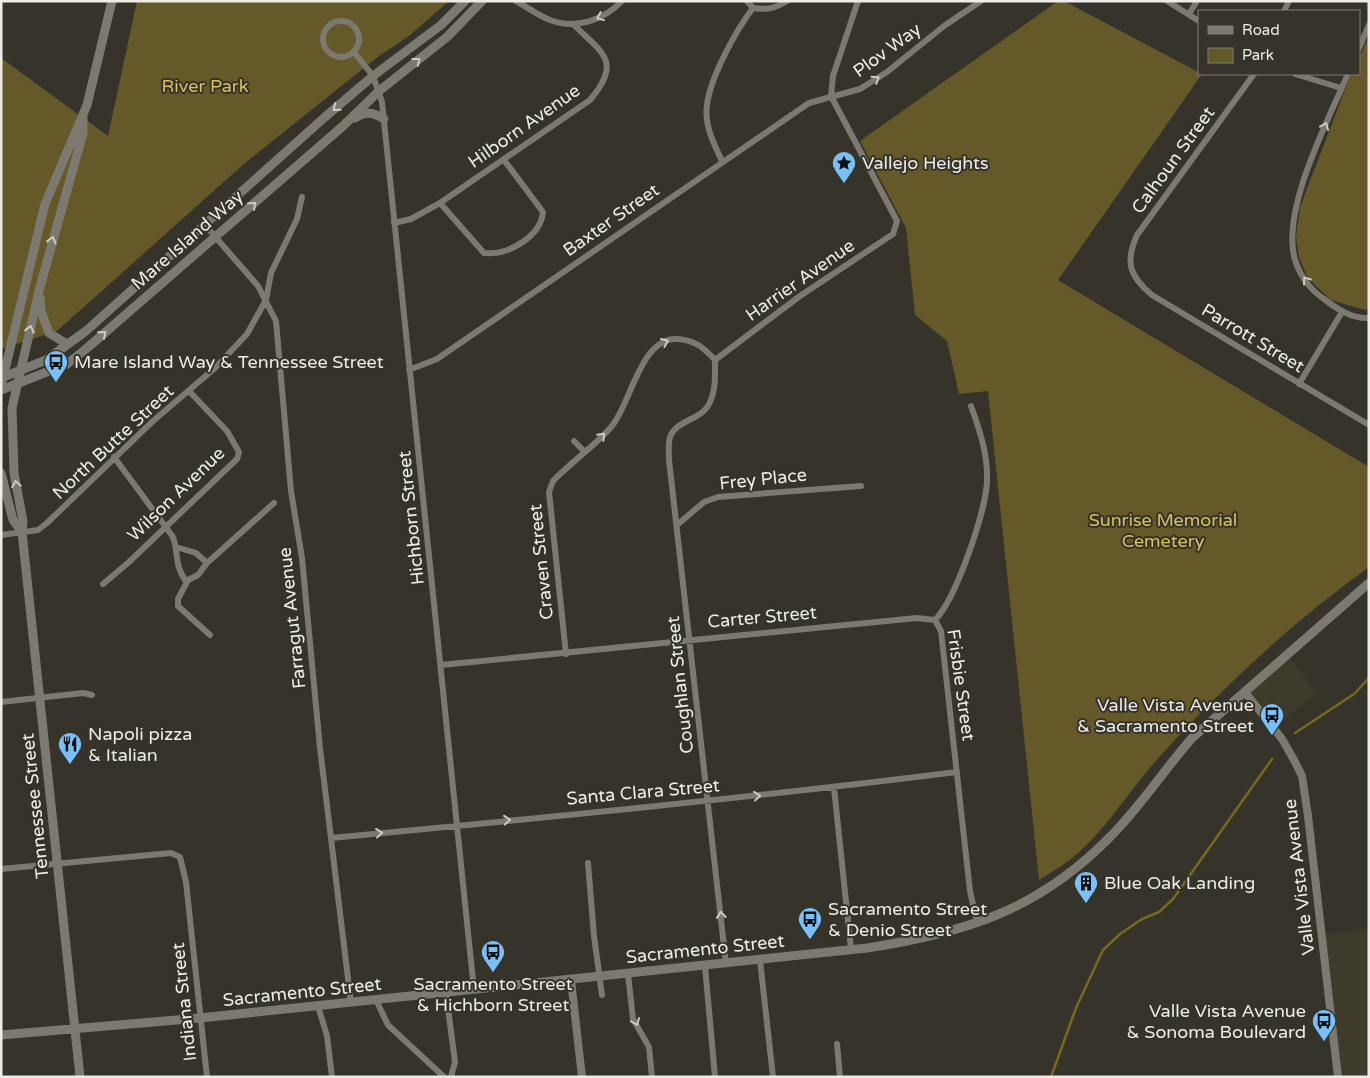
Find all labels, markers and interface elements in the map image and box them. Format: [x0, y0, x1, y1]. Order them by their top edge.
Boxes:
legend [1198, 10, 1360, 75]
one-way arrow [596, 11, 605, 21]
street label: Plov Way [849, 18, 926, 82]
text: Road [1242, 21, 1280, 39]
text: Park [1242, 46, 1274, 64]
one-way arrow [412, 57, 421, 66]
park label: River Park [162, 75, 249, 97]
one-way arrow [870, 76, 879, 85]
street label: Hilborn Avenue [464, 79, 584, 173]
one-way arrow [332, 102, 341, 111]
street label: Calhoun Street [1127, 102, 1219, 218]
one-way arrow [1319, 122, 1330, 131]
place icon: Vallejo Heights [831, 150, 857, 184]
place label: Vallejo Heights [862, 152, 989, 174]
street label: Baxter Street [559, 179, 663, 261]
street label: Mare Island Way [126, 185, 248, 295]
one-way arrow [247, 202, 256, 211]
street label: Harrier Avenue [741, 234, 859, 326]
one-way arrow [46, 236, 57, 245]
one-way arrow [1303, 276, 1312, 286]
street label: Parrott Street [1198, 299, 1308, 377]
one-way arrow [24, 325, 35, 334]
one-way arrow [98, 331, 107, 340]
one-way arrow [660, 337, 669, 348]
bus stop icon: Mare Island Way & Tennessee Street [43, 349, 69, 383]
place label: Mare Island Way & Tennessee Street [74, 351, 384, 373]
street label: North Butte Street [48, 380, 178, 504]
one-way arrow [596, 433, 605, 442]
street label: Wilson Avenue [123, 442, 229, 546]
street label: Hichborn Street [393, 450, 429, 586]
street label: Frey Place [718, 463, 808, 495]
one-way arrow [12, 480, 22, 489]
street label: Craven Street [524, 503, 558, 621]
park label: Sunrise Memorial Cemetery [1089, 509, 1237, 552]
street label: Farragut Avenue [274, 546, 310, 690]
street label: Carter Street [707, 601, 818, 633]
street label: Coughlan Street [662, 615, 698, 755]
street label: Frisbie Street [942, 628, 980, 742]
place label: Valle Vista Avenue & Sacramento Street [1077, 694, 1254, 737]
bus stop icon: Valle Vista Avenue & Sacramento Street [1259, 702, 1285, 736]
place label: Napoli pizza & Italian [88, 723, 192, 766]
restaurant icon: Napoli pizza & Italian [57, 731, 83, 765]
street label: Tennessee Street [16, 732, 54, 880]
street label: Santa Clara Street [565, 774, 721, 810]
one-way arrow [753, 791, 761, 802]
street label: Valle Vista Avenue [1279, 798, 1319, 956]
one-way arrow [503, 815, 511, 826]
one-way arrow [375, 828, 383, 839]
building icon: Blue Oak Landing [1073, 870, 1099, 904]
place label: Blue Oak Landing [1104, 872, 1255, 894]
place label: Sacramento Street & Denio Street [828, 898, 987, 941]
bus stop icon: Sacramento Street & Denio Street [797, 906, 823, 940]
one-way arrow [716, 911, 727, 919]
street label: Sacramento Street [625, 930, 785, 968]
bus stop icon: Sacramento Street & Hichborn Street [480, 939, 506, 973]
street label: Indiana Street [167, 942, 201, 1062]
street label: Sacramento Street [222, 973, 382, 1011]
place label: Sacramento Street & Hichborn Street [413, 973, 573, 1016]
place label: Valle Vista Avenue & Sonoma Boulevard [1126, 1000, 1306, 1043]
bus stop icon: Valle Vista Avenue & Sonoma Boulevard [1311, 1008, 1337, 1042]
one-way arrow [629, 1017, 640, 1026]

